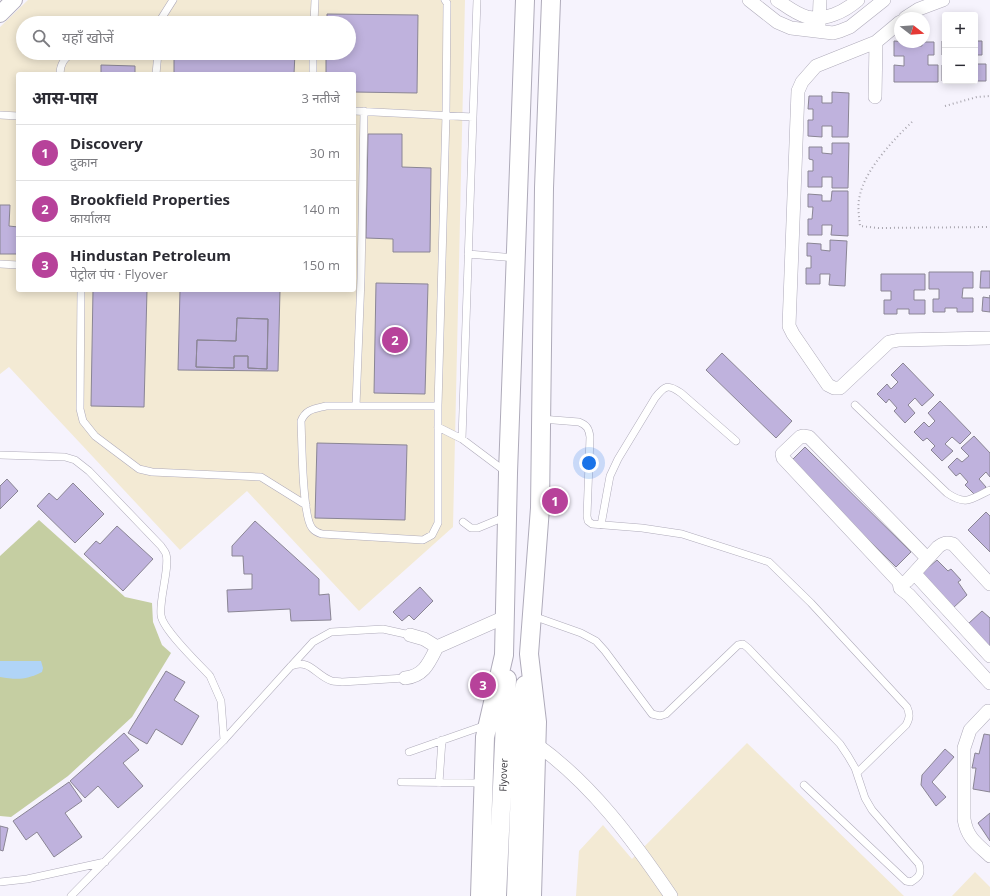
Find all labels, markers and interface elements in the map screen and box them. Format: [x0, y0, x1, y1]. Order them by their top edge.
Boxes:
north arrow [894, 12, 930, 48]
map controls [942, 12, 978, 84]
button: + [942, 12, 978, 48]
search box [16, 16, 356, 60]
icon: search [30, 27, 52, 49]
text: यहाँ खोजें [62, 27, 114, 47]
button: − [942, 48, 978, 84]
text: आस-पास [32, 86, 98, 109]
text: 3 नतीजे [302, 89, 340, 107]
text: Discovery [70, 133, 143, 153]
text: 1 [41, 144, 49, 162]
text: 30 m [310, 144, 340, 162]
text: दुकान [70, 153, 97, 171]
text: Brookfield Properties [70, 189, 230, 209]
text: 2 [41, 200, 49, 218]
text: 140 m [302, 200, 340, 218]
text: कार्यालय [70, 209, 111, 227]
text: Hindustan Petroleum [70, 245, 231, 265]
text: 3 [41, 256, 49, 274]
text: 150 m [302, 256, 340, 274]
text: पेट्रोल पंप · Flyover [70, 265, 168, 283]
pin: 2 [382, 325, 408, 355]
your location [579, 453, 599, 473]
pin: 1 [542, 486, 568, 516]
pin: 3 [470, 670, 496, 700]
street label: Flyover [495, 758, 511, 792]

